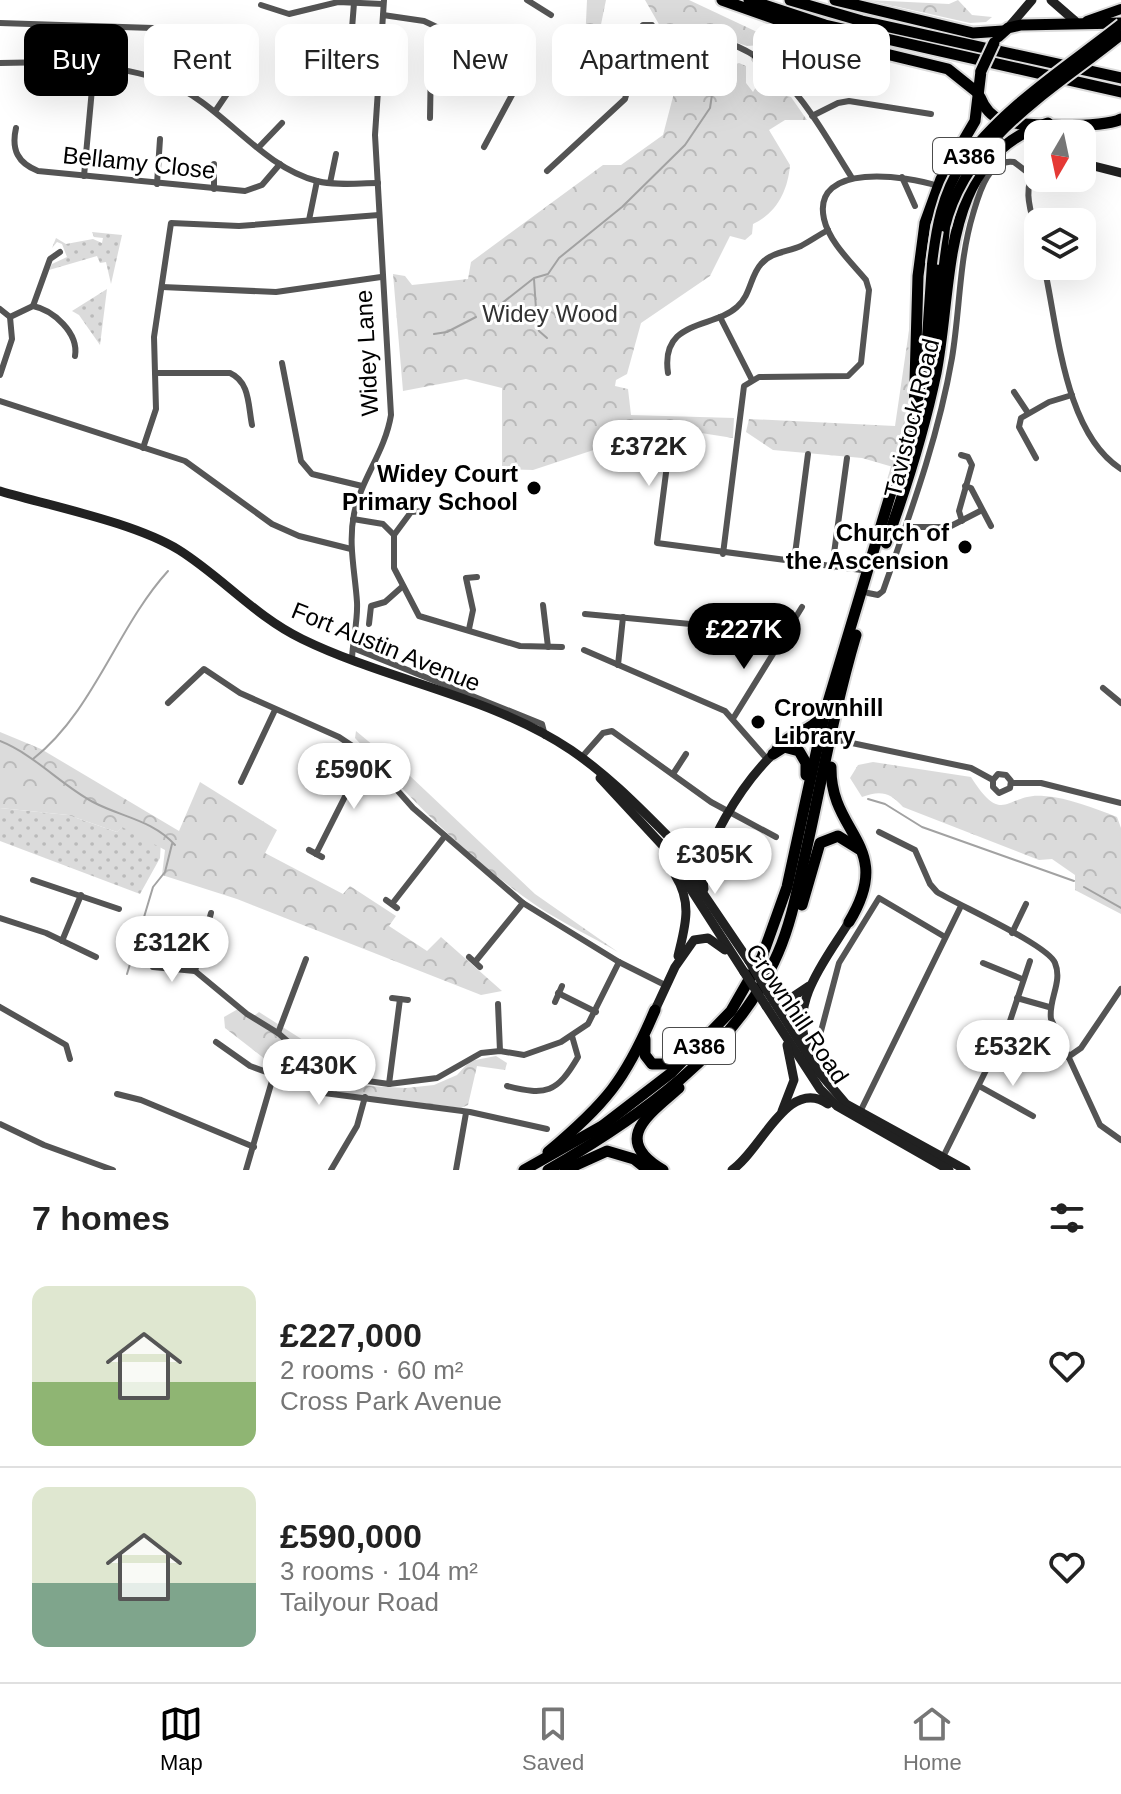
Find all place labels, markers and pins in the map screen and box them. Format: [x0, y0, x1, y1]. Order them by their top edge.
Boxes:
pin: £372K [593, 420, 705, 488]
place label: Widey Court Primary School [342, 460, 518, 515]
marker: Widey Court Primary School [525, 479, 543, 497]
place label: Church of the Ascension [786, 519, 950, 574]
marker: Church of the Ascension [956, 538, 974, 556]
pin: £227K [688, 603, 800, 671]
place label: Crownhill Library [774, 694, 883, 749]
marker: Crownhill Library [749, 713, 767, 731]
pin: £590K [298, 743, 410, 811]
pin: £305K [659, 828, 771, 896]
pin: £312K [116, 916, 228, 984]
pin: £532K [957, 1020, 1069, 1088]
pin: £430K [263, 1039, 375, 1107]

